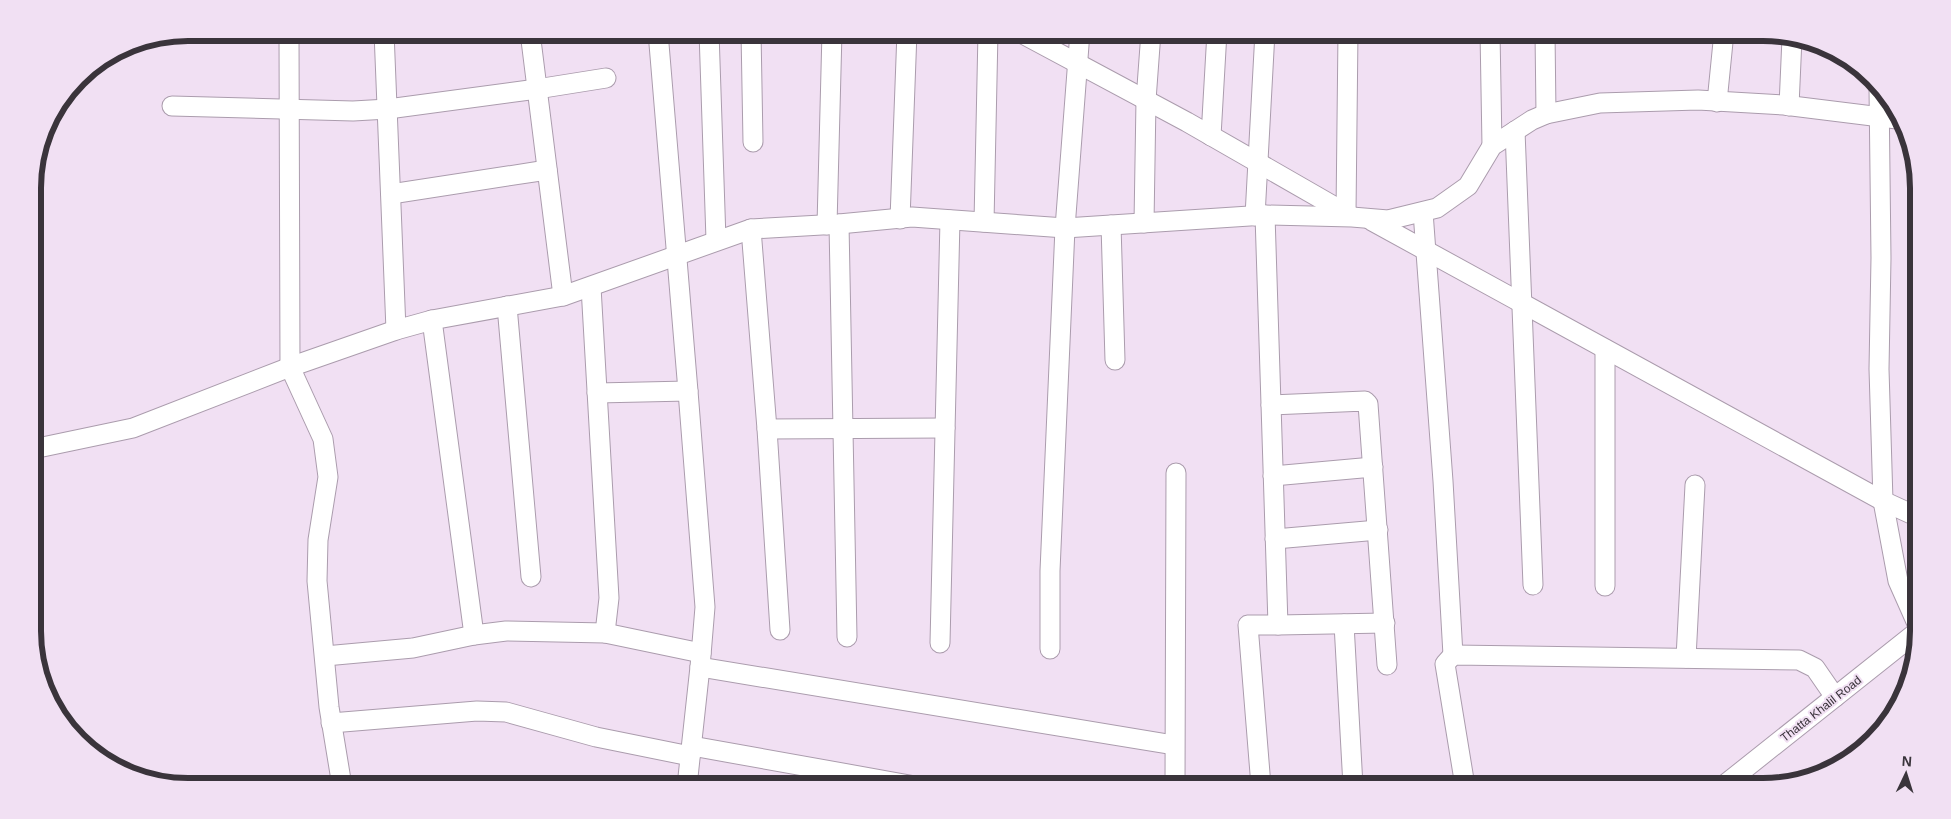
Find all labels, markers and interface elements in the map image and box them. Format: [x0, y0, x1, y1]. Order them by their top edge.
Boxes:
street label: Thatta Khalil Road [1778, 673, 1864, 745]
north arrow [1881, 749, 1931, 799]
text: N [1901, 753, 1913, 769]

